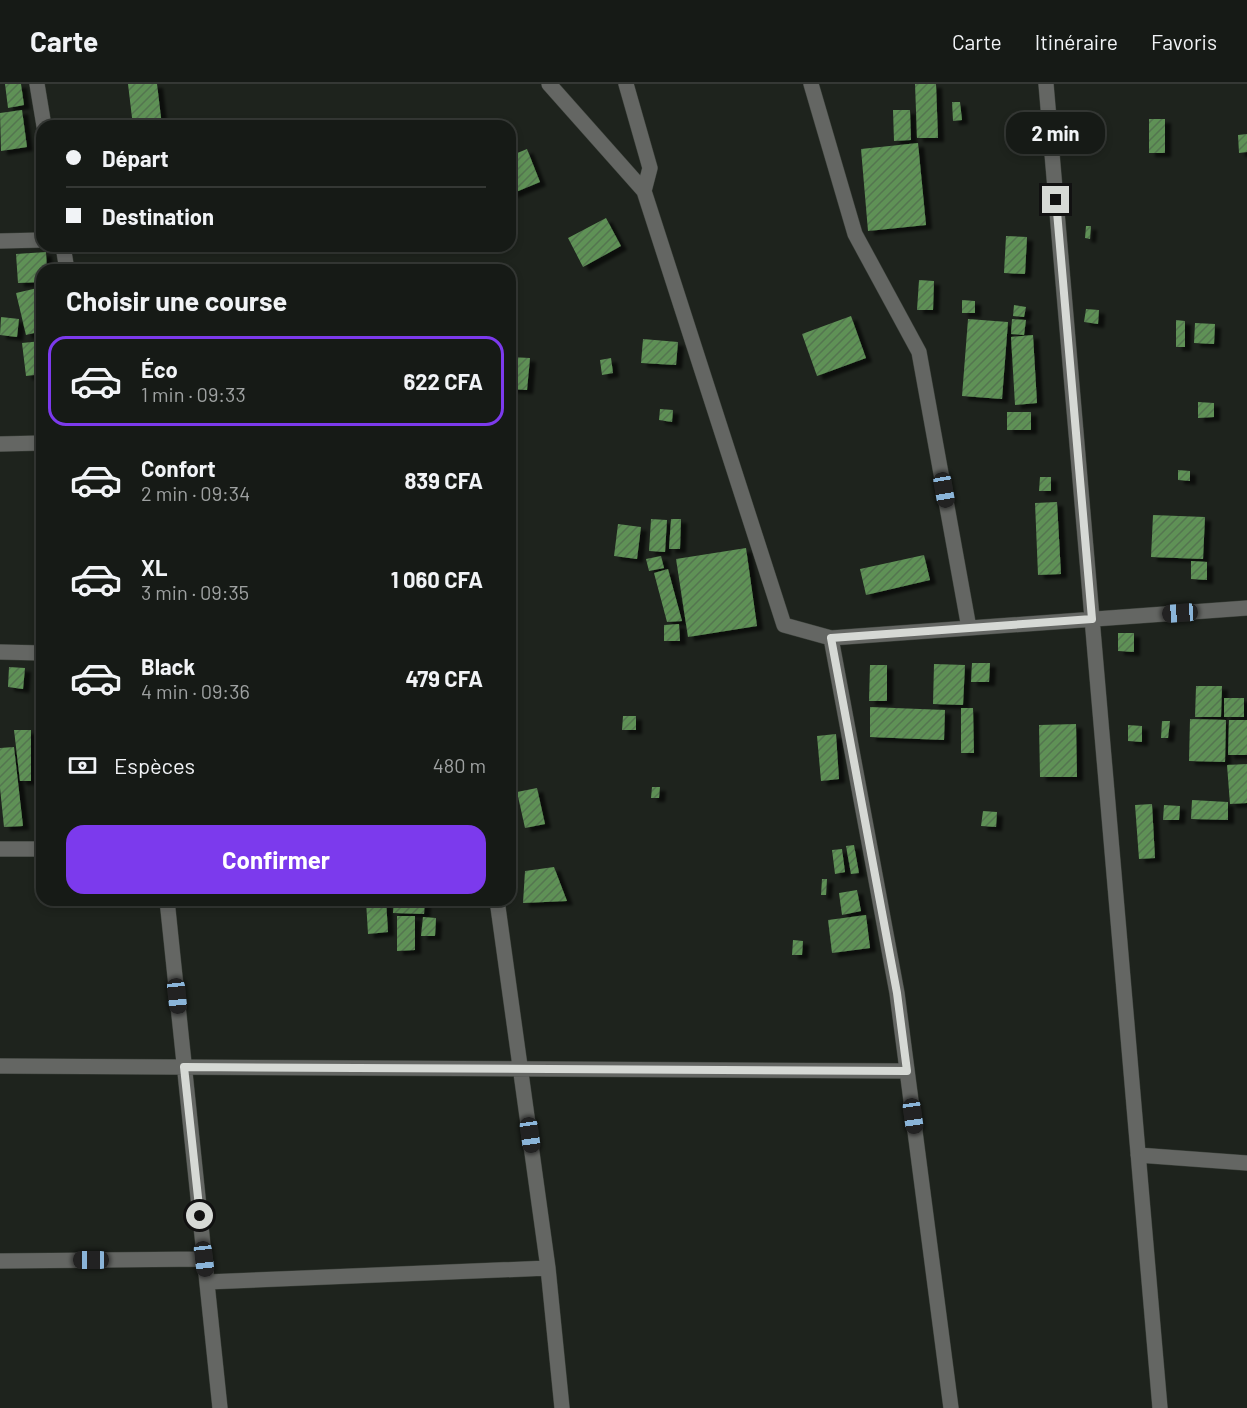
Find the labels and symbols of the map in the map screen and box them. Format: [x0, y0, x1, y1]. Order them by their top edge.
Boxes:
callout: 2 min [1006, 113, 1106, 155]
route end [1042, 186, 1069, 213]
car [932, 471, 956, 509]
car [1161, 603, 1199, 623]
car [166, 977, 188, 1015]
car [902, 1097, 924, 1135]
car [519, 1116, 541, 1154]
route start [186, 1202, 213, 1229]
car [193, 1240, 215, 1278]
car [73, 1251, 109, 1269]

